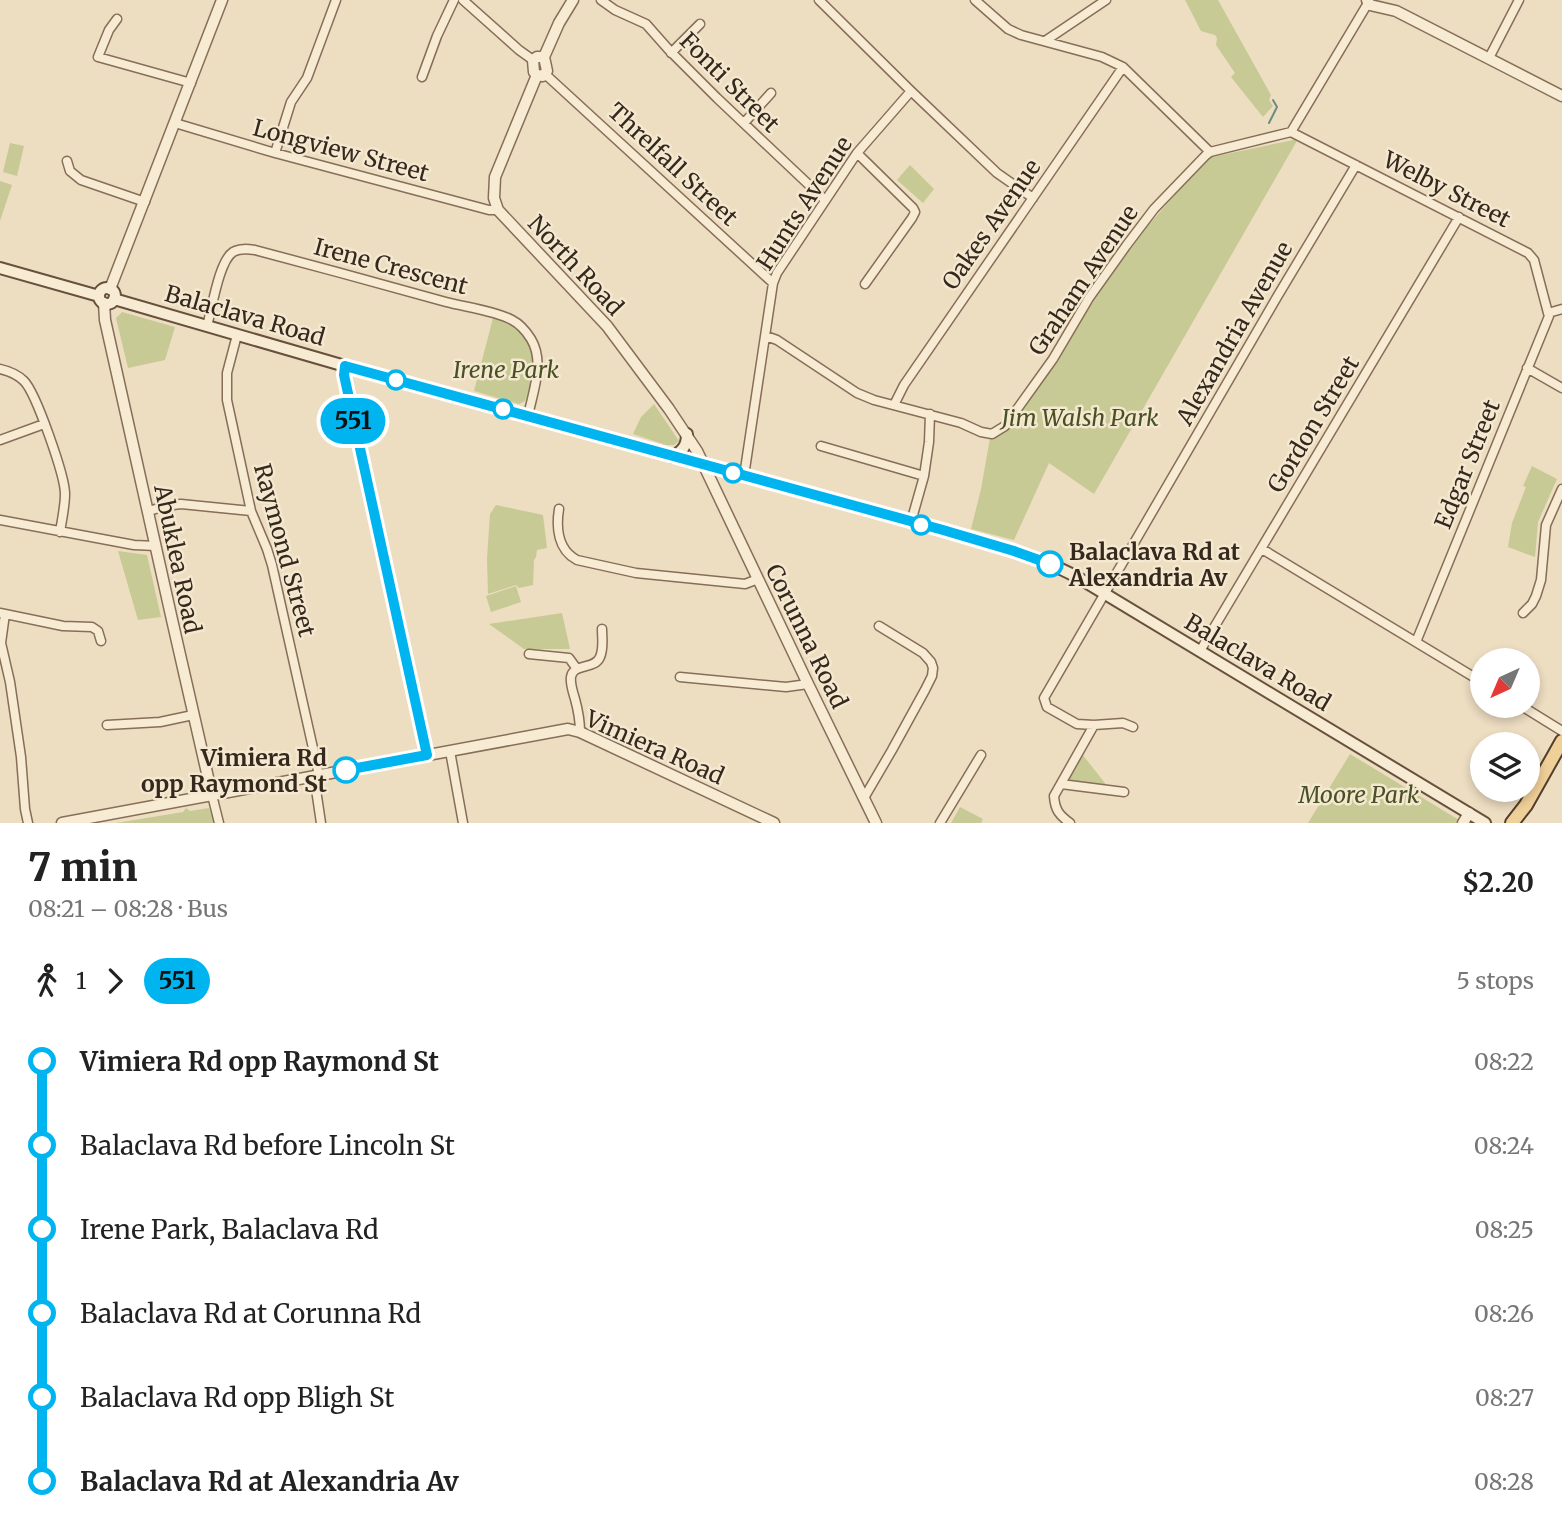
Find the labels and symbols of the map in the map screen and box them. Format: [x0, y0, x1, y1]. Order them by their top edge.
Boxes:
street label: Fonti Street [674, 26, 786, 138]
street label: Threlfall Street [602, 97, 744, 231]
street label: Longview Street [250, 113, 432, 187]
street label: Hunts Avenue [750, 131, 858, 275]
street label: Welby Street [1378, 144, 1516, 233]
street label: Oakes Avenue [935, 153, 1047, 295]
street label: Graham Avenue [1022, 199, 1144, 361]
street label: North Road [522, 209, 630, 321]
street label: Irene Crescent [311, 232, 471, 300]
street label: Alexandria Avenue [1169, 236, 1298, 431]
street label: Balaclava Road [162, 278, 329, 352]
street label: Gordon Street [1261, 350, 1365, 497]
park label: Irene Park [453, 355, 560, 384]
unlabelled marker [386, 370, 406, 390]
street label: Edgar Street [1428, 395, 1506, 533]
line badge: 551 [313, 398, 393, 444]
unlabelled marker [493, 399, 513, 419]
park label: Jim Walsh Park [998, 403, 1159, 432]
street label: Raymond Street [248, 460, 322, 640]
unlabelled marker [723, 463, 743, 483]
street label: Abuklea Road [148, 481, 208, 636]
unlabelled marker [911, 515, 931, 535]
place label: Balaclava Rd at Alexandria Av [1068, 537, 1240, 592]
marker: Balaclava Rd at Alexandria Av [1037, 551, 1063, 577]
street label: Corunna Road [760, 559, 854, 713]
street label: Balaclava Road [1180, 607, 1336, 717]
north arrow [1470, 648, 1540, 718]
street label: Vimiera Road [580, 703, 729, 791]
place label: Vimiera Rd opp Raymond St [141, 743, 327, 798]
marker: Vimiera Rd opp Raymond St [333, 757, 359, 783]
park label: Moore Park [1298, 780, 1420, 809]

